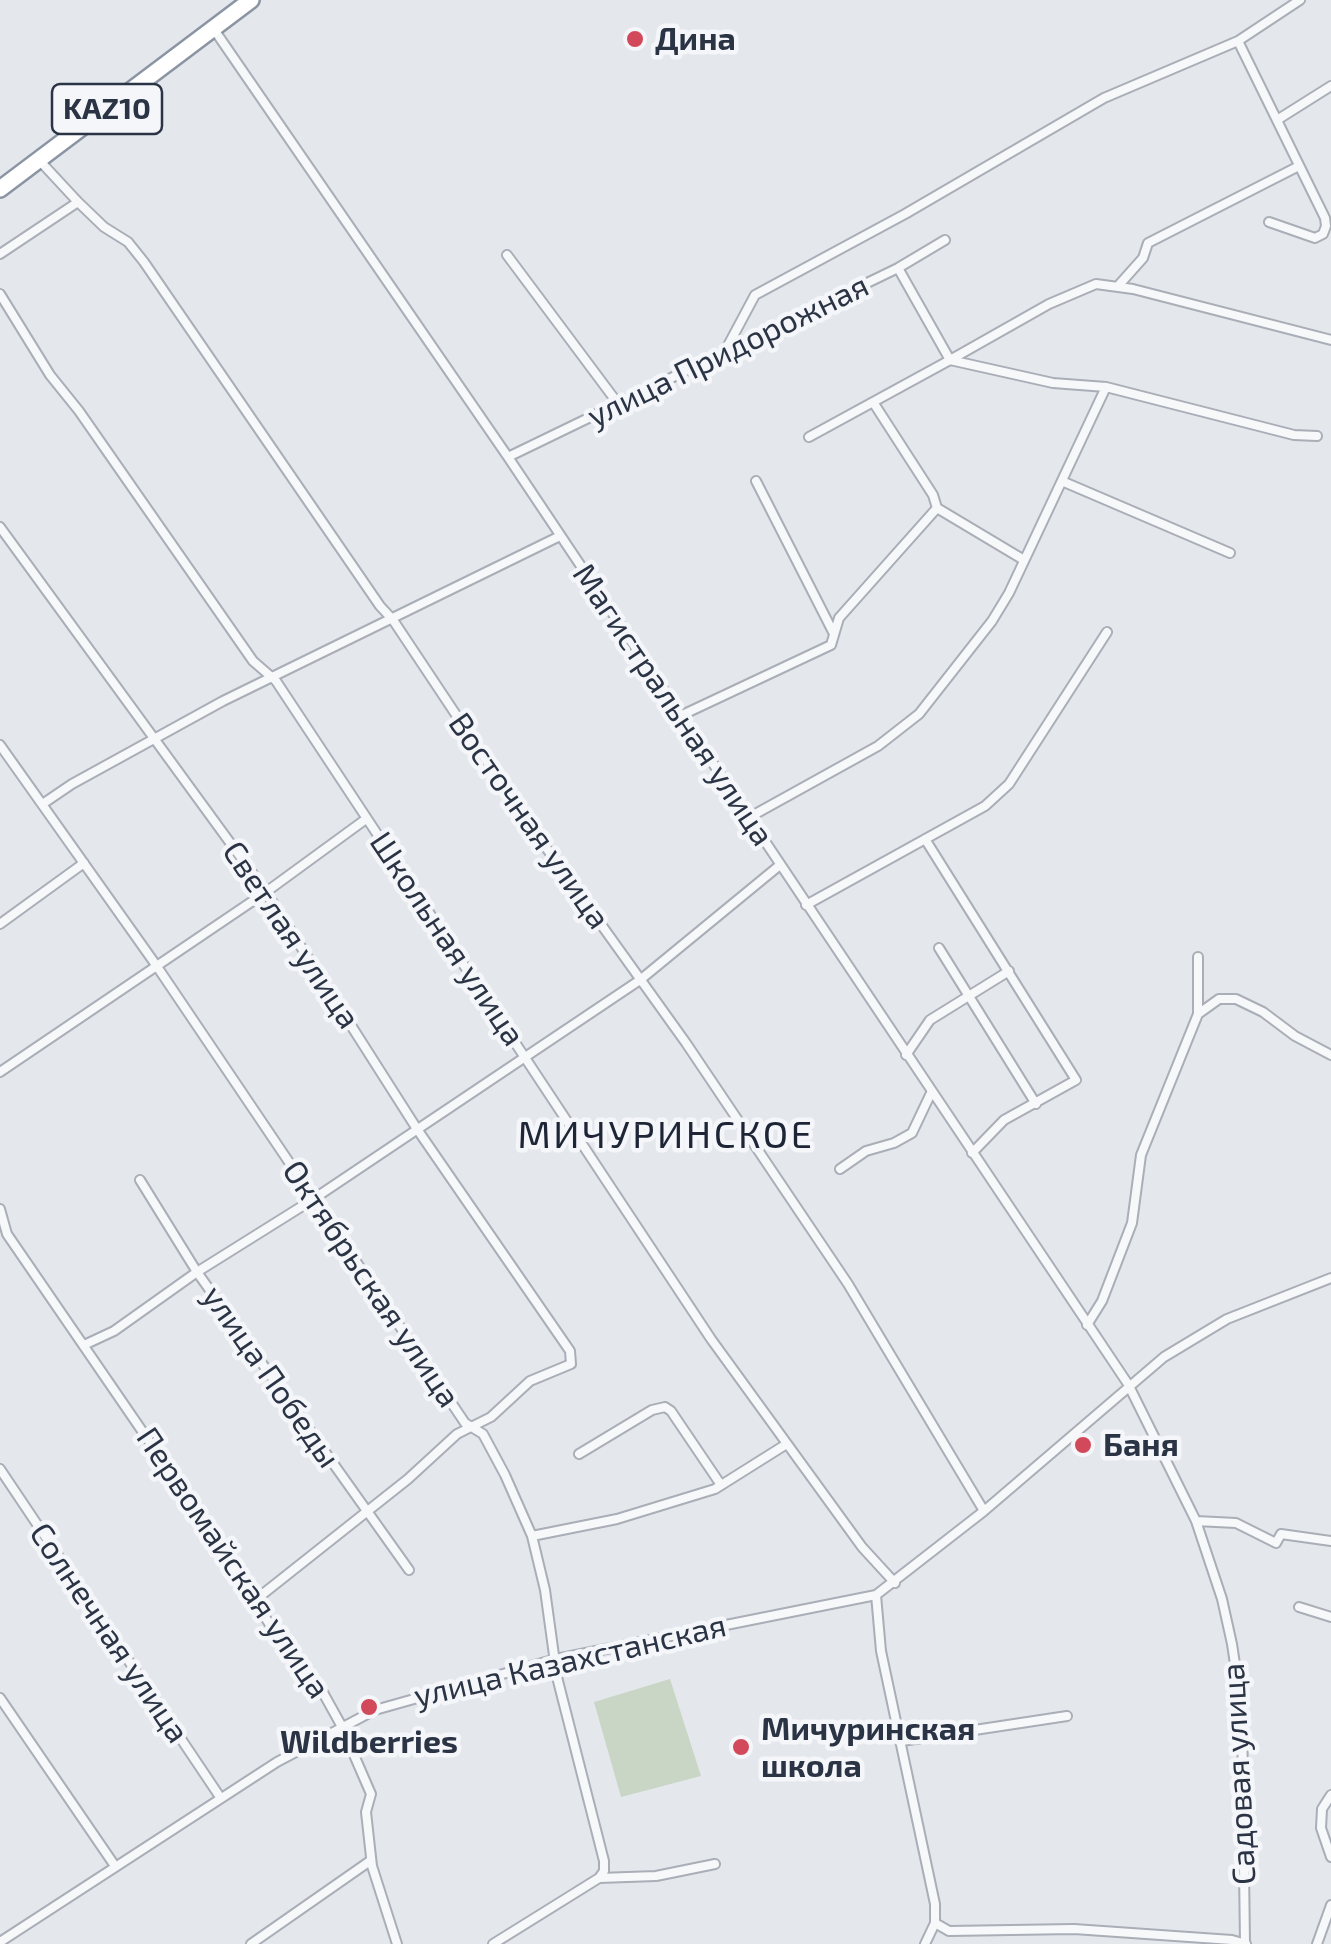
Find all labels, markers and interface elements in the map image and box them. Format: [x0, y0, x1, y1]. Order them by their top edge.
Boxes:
place label: Дина [655, 20, 736, 58]
marker: Дина [624, 28, 646, 50]
road number: KAZ10 [52, 84, 162, 134]
street label: улица Придорожная [581, 266, 875, 436]
street label: Магистральная улица [564, 557, 782, 853]
street label: Восточная улица [440, 706, 618, 936]
street label: Школьная улица [361, 825, 533, 1053]
street label: Светлая улица [214, 834, 368, 1036]
district label: МИЧУРИНСКОЕ [517, 1112, 815, 1158]
street label: Октябрьская улица [274, 1153, 468, 1415]
street label: улица Победы [194, 1279, 348, 1475]
street label: Первомайская улица [128, 1420, 338, 1706]
place label: Баня [1103, 1426, 1179, 1464]
marker: Баня [1072, 1434, 1094, 1456]
street label: Солнечная улица [21, 1516, 197, 1750]
street label: улица Казахстанская [410, 1606, 730, 1716]
street label: Садовая улица [1214, 1662, 1264, 1886]
marker: Wildberries [358, 1696, 380, 1718]
place label: Мичуринская школа [761, 1710, 975, 1785]
place label: Wildberries [280, 1723, 458, 1761]
marker: Мичуринская школа [730, 1736, 752, 1758]

